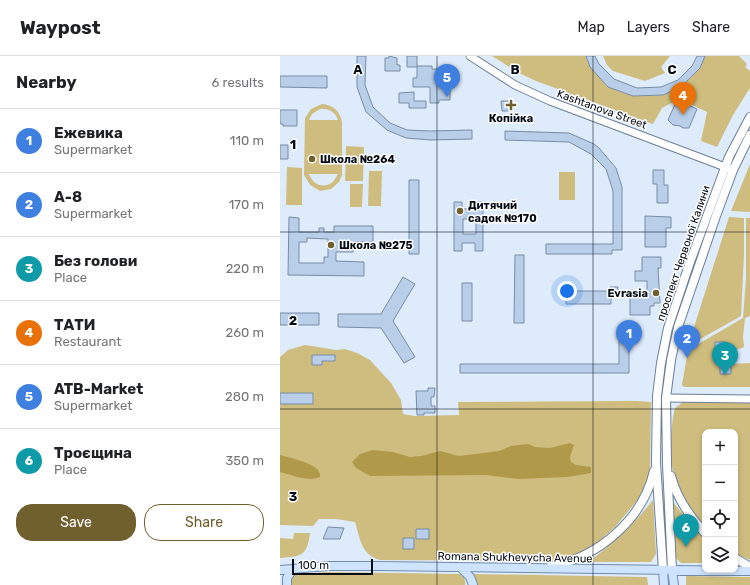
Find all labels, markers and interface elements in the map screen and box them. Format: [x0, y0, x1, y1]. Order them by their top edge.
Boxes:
text: Waypost [20, 16, 101, 39]
text: Map [578, 19, 605, 36]
text: Layers [627, 19, 670, 36]
text: Share [692, 19, 730, 36]
text: A [353, 62, 363, 77]
text: B [510, 62, 520, 77]
text: C [667, 62, 677, 77]
pin: 5 [434, 64, 460, 97]
text: Nearby [16, 72, 77, 92]
text: 6 results [212, 75, 264, 90]
pin: 4 [670, 82, 696, 115]
street label: Kashtanova Street [555, 87, 649, 132]
marker: Копійка [506, 100, 516, 110]
place label: Копійка [489, 112, 533, 125]
text: Ежевика [54, 124, 123, 142]
text: 1 [26, 133, 32, 148]
text: 110 m [230, 133, 264, 148]
text: 1 [290, 137, 296, 152]
text: Supermarket [54, 142, 132, 157]
place label: Школа №264 [320, 153, 395, 166]
marker: Школа №264 [307, 154, 317, 164]
street label: проспект Червоної Калини [654, 184, 713, 323]
text: А-8 [54, 188, 82, 206]
text: 2 [25, 197, 33, 212]
text: 170 m [229, 197, 264, 212]
place label: Дитячий садок №170 [468, 199, 537, 225]
text: Supermarket [54, 206, 132, 221]
marker: Дитячий садок №170 [455, 206, 465, 216]
place label: Школа №275 [339, 239, 413, 252]
marker: Школа №275 [326, 240, 336, 250]
text: Без голови [54, 252, 137, 270]
text: 3 [25, 261, 33, 276]
text: 220 m [226, 261, 264, 276]
text: Place [54, 270, 87, 285]
your location [557, 281, 577, 301]
place label: Evrasia [607, 287, 648, 300]
marker: Evrasia [651, 288, 661, 298]
text: 2 [289, 313, 297, 328]
text: ТАТИ [54, 316, 95, 334]
pin: 1 [616, 320, 642, 353]
text: 4 [25, 325, 33, 340]
text: 260 m [226, 325, 264, 340]
pin: 2 [674, 325, 700, 358]
text: Restaurant [54, 334, 121, 349]
pin: 3 [712, 342, 738, 375]
text: ATB-Market [54, 380, 143, 398]
text: 5 [25, 389, 33, 404]
text: 280 m [225, 389, 264, 404]
text: Supermarket [54, 398, 132, 413]
map controls [702, 429, 738, 573]
button: + [702, 429, 738, 465]
text: Троєщина [54, 444, 132, 462]
text: 6 [25, 453, 33, 468]
text: 350 m [225, 453, 264, 468]
text: Place [54, 462, 87, 477]
button: − [702, 465, 738, 501]
text: 3 [289, 489, 298, 504]
button: locate [702, 501, 738, 537]
button: Save [16, 504, 136, 541]
button: Share [144, 504, 264, 541]
pin: 6 [673, 514, 699, 547]
button: layers [702, 537, 738, 573]
street label: Romana Shukhevycha Avenue [437, 550, 593, 565]
scale bar [292, 557, 373, 576]
text: 100 m [298, 559, 329, 572]

